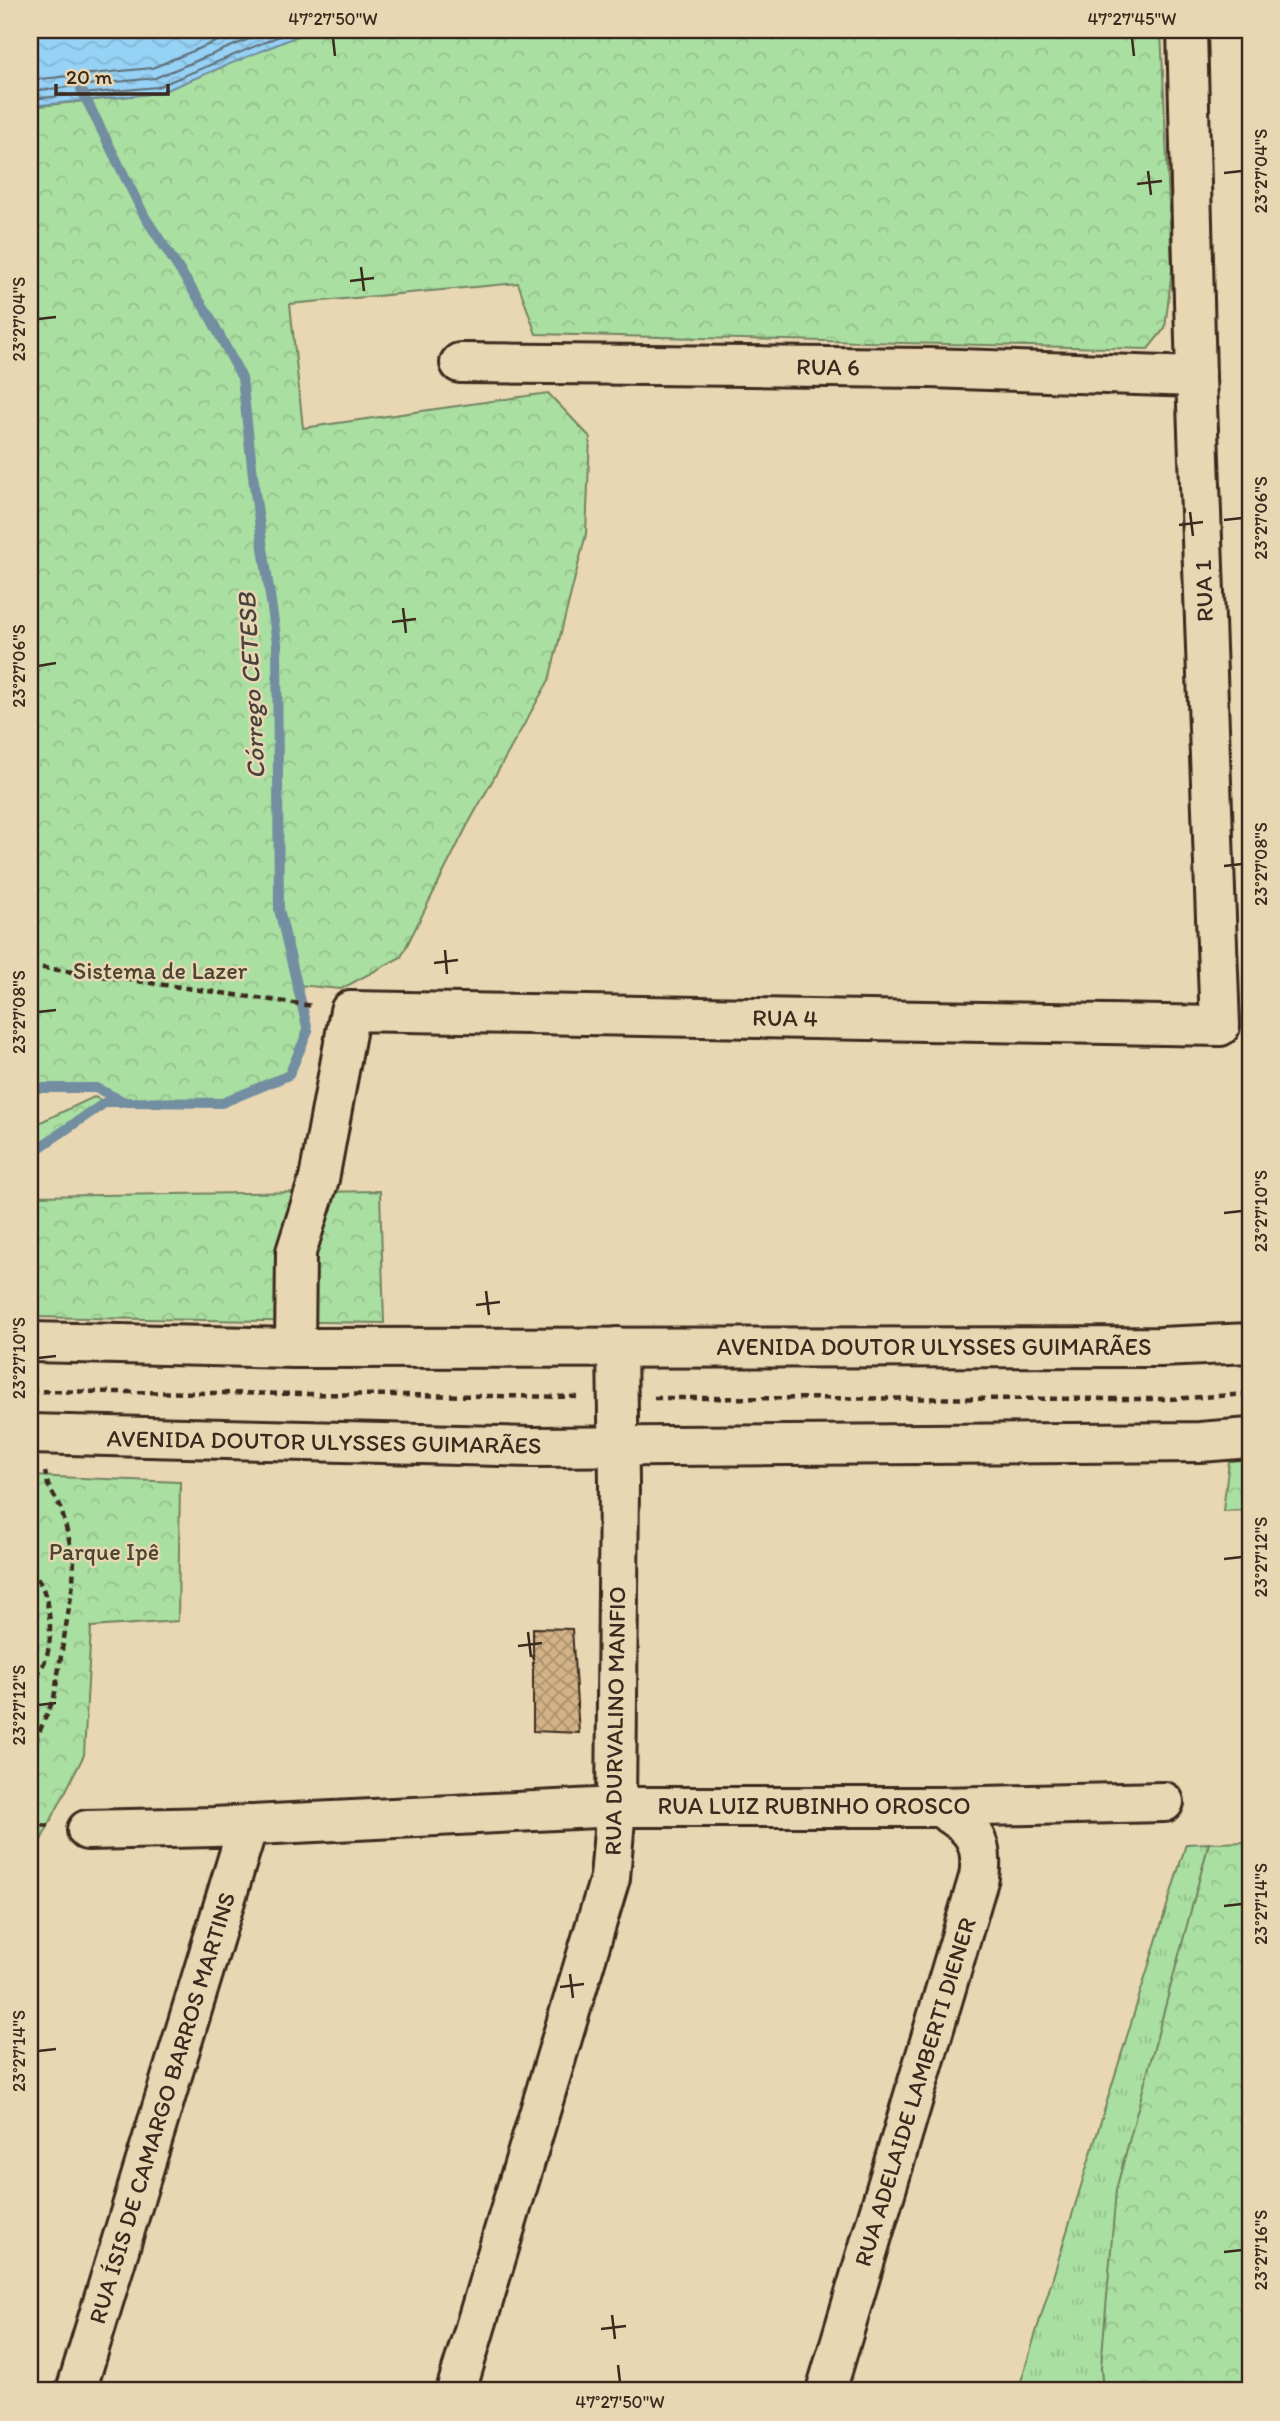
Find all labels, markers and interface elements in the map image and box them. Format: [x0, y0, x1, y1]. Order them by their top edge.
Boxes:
text: 47°27'50"W [288, 8, 378, 30]
text: 47°27'45"W [1087, 8, 1177, 30]
scale bar [56, 52, 168, 96]
text: 20 m [66, 64, 113, 89]
text: 23°27'04"S [1250, 129, 1272, 213]
text: 23°27'04"S [8, 277, 30, 361]
street label: RUA 6 [796, 351, 860, 382]
text: 23°27'06"S [1250, 476, 1272, 560]
street label: RUA 1 [1188, 559, 1219, 623]
water label: Córrego CETESB [230, 591, 272, 780]
text: 23°27'06"S [8, 624, 30, 708]
text: 23°27'08"S [1250, 822, 1272, 906]
park label: Sistema de Lazer [73, 956, 248, 985]
text: 23°27'08"S [8, 970, 30, 1054]
street label: RUA 4 [752, 1002, 818, 1033]
text: 23°27'10"S [1250, 1170, 1272, 1252]
text: 23°27'10"S [8, 1317, 30, 1399]
street label: AVENIDA DOUTOR ULYSSES GUIMARÃES [717, 1332, 1151, 1361]
street label: AVENIDA DOUTOR ULYSSES GUIMARÃES [106, 1423, 542, 1460]
text: 23°27'12"S [1250, 1517, 1272, 1597]
park label: Parque Ipê [49, 1537, 159, 1566]
street label: RUA DURVALINO MANFIO [598, 1586, 631, 1856]
text: 23°27'12"S [8, 1665, 30, 1745]
street label: RUA LUIZ RUBINHO OROSCO [657, 1791, 971, 1820]
text: 23°27'14"S [1250, 1863, 1272, 1945]
street label: RUA ÍSIS DE CAMARGO BARROS MARTINS [82, 1888, 241, 2327]
street label: RUA ADELAIDE LAMBERTI DIENER [848, 1914, 981, 2270]
text: 23°27'14"S [8, 2010, 30, 2092]
text: 23°27'16"S [1250, 2210, 1272, 2290]
text: 47°27'50"W [575, 2391, 665, 2413]

